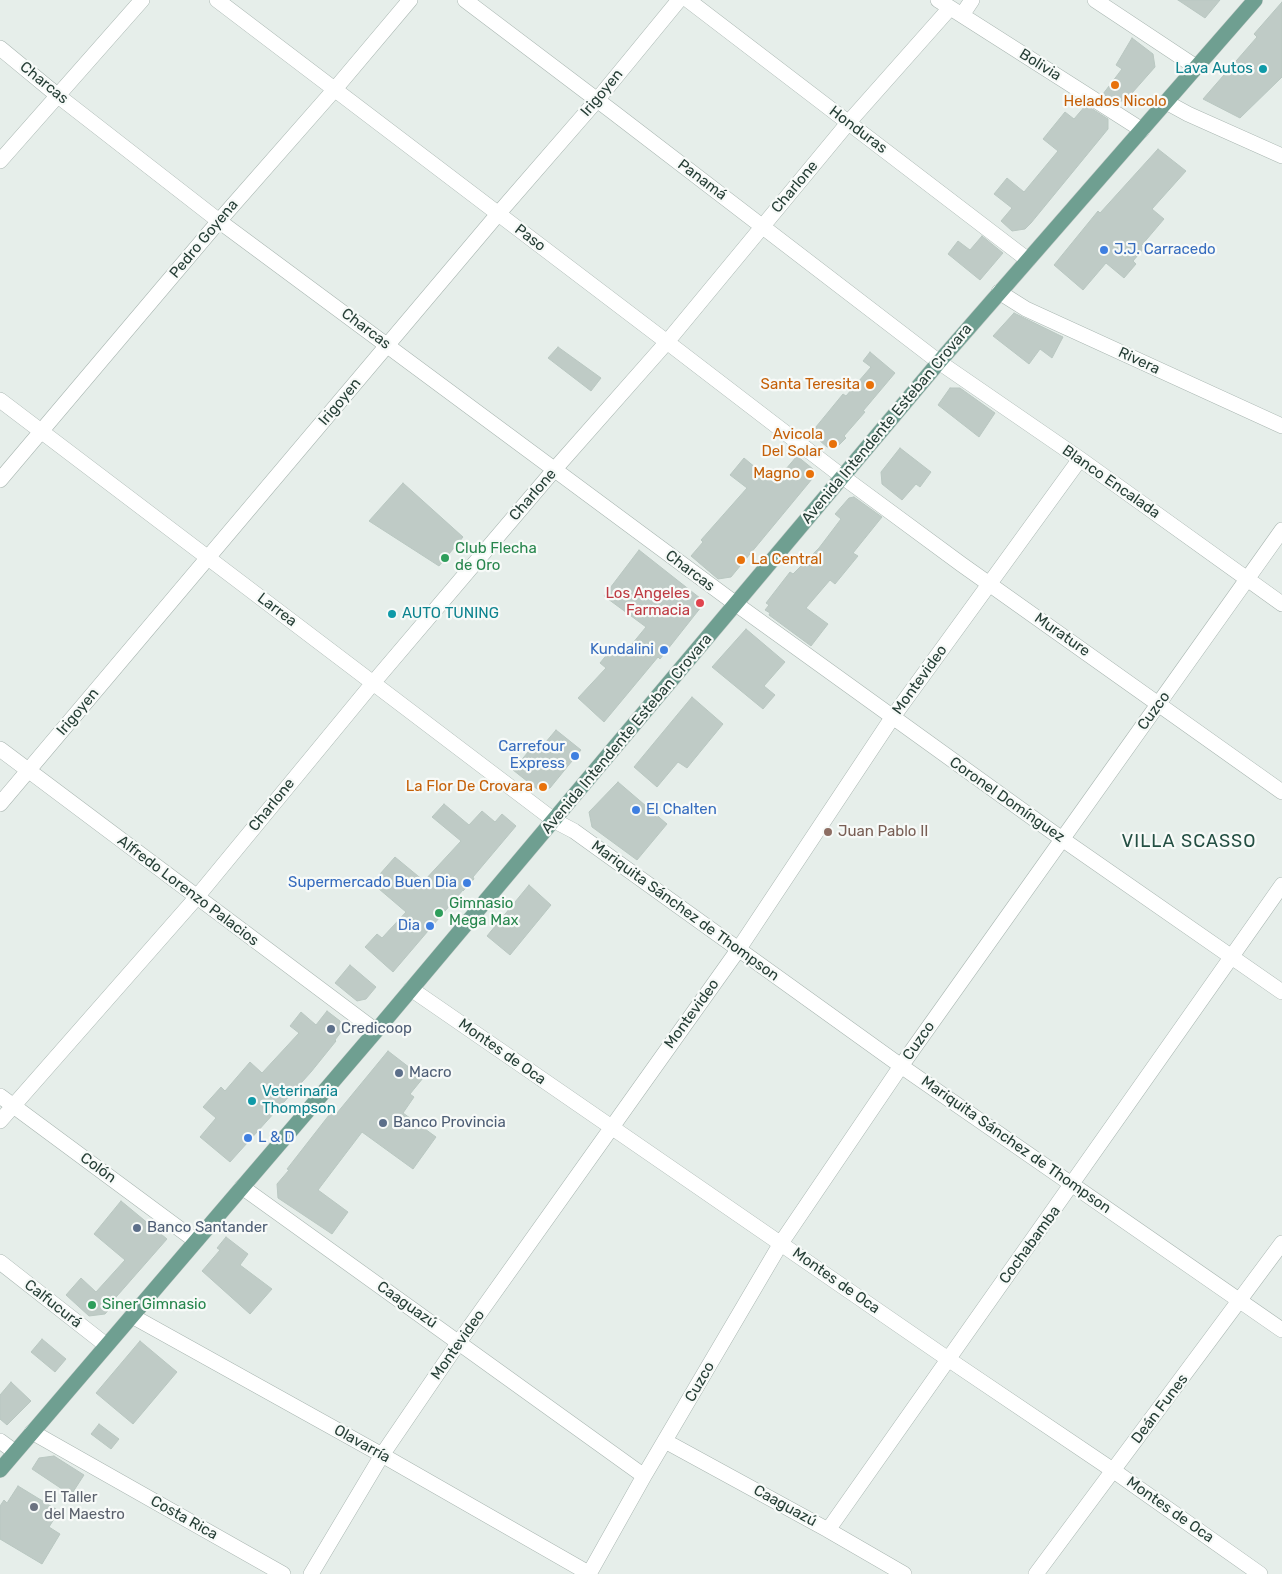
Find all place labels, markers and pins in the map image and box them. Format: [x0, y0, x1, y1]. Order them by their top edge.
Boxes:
place label: Lava Autos [1175, 60, 1253, 78]
marker: Lava Autos [1257, 63, 1269, 75]
marker: Helados Nicolo [1109, 79, 1121, 91]
place label: Helados Nicolo [1063, 93, 1167, 111]
place label: J.J. Carracedo [1114, 241, 1216, 259]
marker: J.J. Carracedo [1098, 244, 1110, 256]
place label: Santa Teresita [761, 376, 860, 394]
marker: Santa Teresita [864, 379, 876, 391]
place label: Avicola Del Solar [761, 426, 823, 461]
marker: Avicola Del Solar [827, 438, 839, 450]
place label: Magno [753, 465, 800, 483]
marker: Magno [804, 468, 816, 480]
place label: Club Flecha de Oro [455, 540, 537, 575]
place label: La Central [751, 551, 822, 569]
marker: Club Flecha de Oro [439, 552, 451, 564]
marker: La Central [735, 554, 747, 566]
place label: Los Angeles Farmacia [606, 585, 690, 620]
marker: Los Angeles Farmacia [694, 597, 706, 609]
place label: AUTO TUNING [402, 605, 499, 623]
marker: AUTO TUNING [386, 608, 398, 620]
place label: Kundalini [590, 641, 654, 659]
marker: Kundalini [658, 644, 670, 656]
place label: Carrefour Express [498, 738, 565, 773]
marker: Carrefour Express [569, 750, 581, 762]
place label: La Flor De Crovara [406, 778, 533, 796]
marker: La Flor De Crovara [537, 781, 549, 793]
place label: El Chalten [646, 801, 717, 819]
marker: El Chalten [630, 804, 642, 816]
place label: Juan Pablo II [838, 823, 928, 841]
marker: Juan Pablo II [822, 826, 834, 838]
place label: Supermercado Buen Dia [288, 874, 457, 892]
marker: Supermercado Buen Dia [461, 877, 473, 889]
place label: Gimnasio Mega Max [449, 895, 518, 930]
marker: Gimnasio Mega Max [433, 907, 445, 919]
place label: Dia [398, 917, 420, 935]
marker: Dia [424, 920, 436, 932]
place label: Credicoop [341, 1020, 412, 1038]
marker: Credicoop [325, 1023, 337, 1035]
place label: Macro [409, 1064, 452, 1082]
marker: Macro [393, 1067, 405, 1079]
place label: Veterinaria Thompson [262, 1083, 338, 1118]
marker: Veterinaria Thompson [246, 1095, 258, 1107]
place label: Banco Provincia [393, 1114, 506, 1132]
marker: Banco Provincia [377, 1117, 389, 1129]
place label: L & D [258, 1129, 295, 1147]
marker: L & D [242, 1132, 254, 1144]
place label: Banco Santander [147, 1219, 268, 1237]
marker: Banco Santander [131, 1222, 143, 1234]
place label: Siner Gimnasio [102, 1296, 206, 1314]
marker: Siner Gimnasio [86, 1299, 98, 1311]
place label: El Taller del Maestro [44, 1489, 125, 1524]
marker: El Taller del Maestro [28, 1501, 40, 1513]

